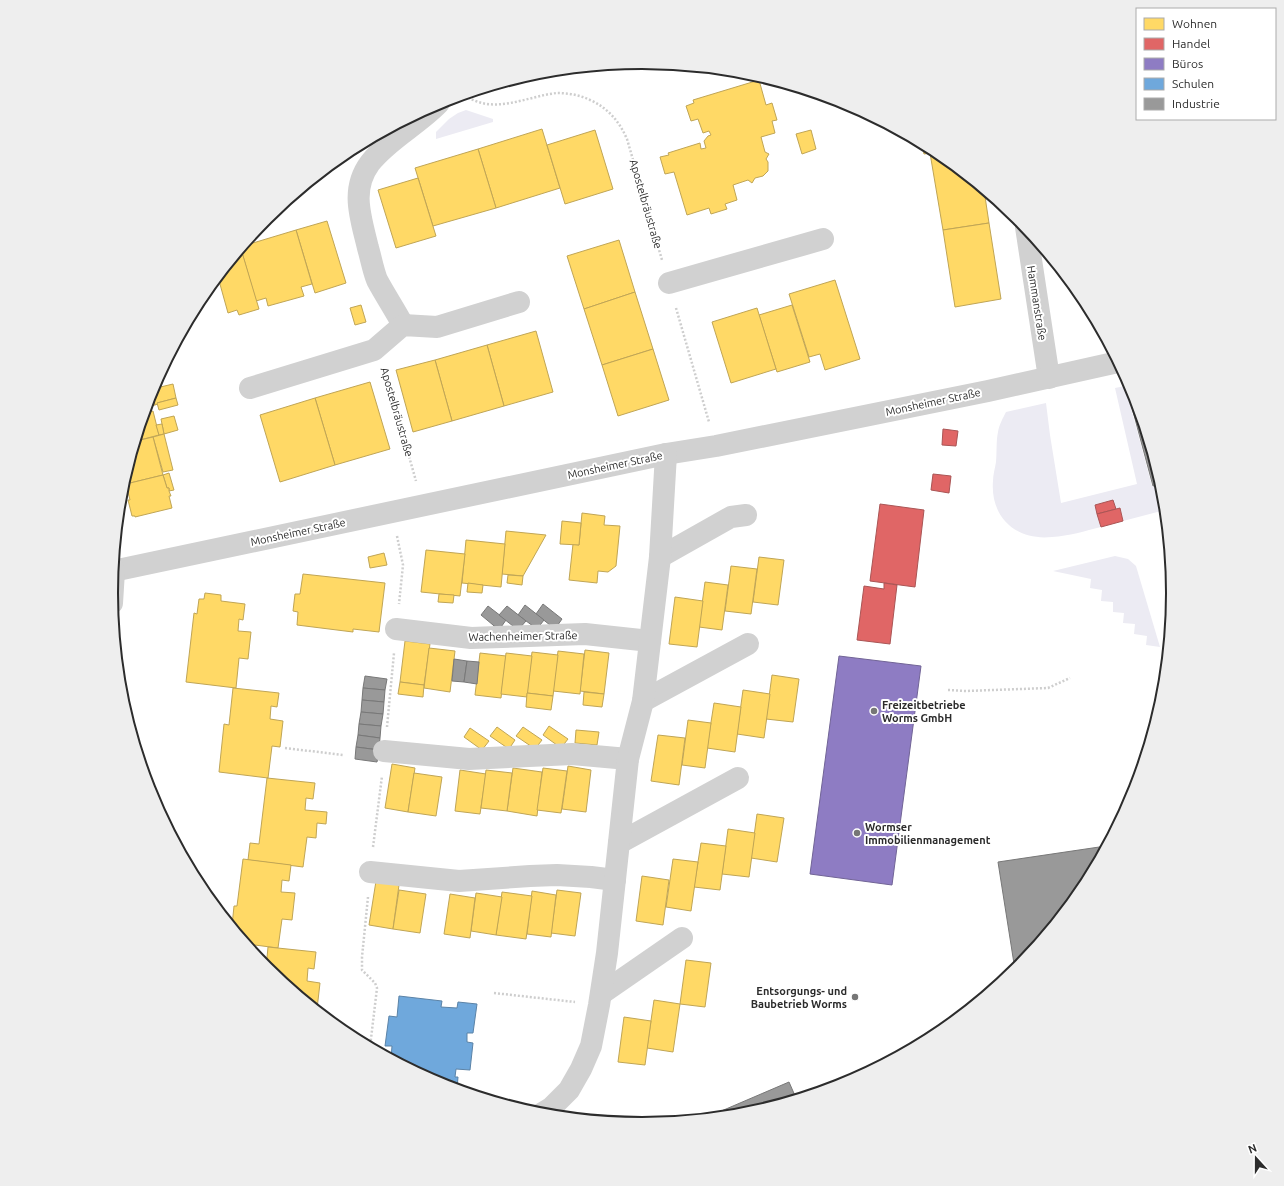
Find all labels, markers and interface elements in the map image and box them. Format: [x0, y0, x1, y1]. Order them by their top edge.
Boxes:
legend [1136, 8, 1276, 120]
text: Wohnen [1172, 17, 1217, 30]
text: Handel [1172, 37, 1210, 50]
text: Büros [1172, 57, 1203, 70]
text: Schulen [1172, 77, 1214, 90]
text: Industrie [1172, 97, 1220, 110]
street label: Apostelbräustraße [628, 158, 664, 250]
street label: Hammanstraße [1025, 265, 1049, 341]
street label: Apostelbräustraße [379, 366, 415, 458]
street label: Monsheimer Straße [884, 386, 982, 418]
street label: Monsheimer Straße [566, 449, 664, 481]
street label: Monsheimer Straße [249, 516, 347, 548]
street label: Wachenheimer Straße [468, 629, 578, 643]
place label: Freizeitbetriebe Worms GmbH [882, 699, 966, 724]
marker: Freizeitbetriebe Worms GmbH [869, 706, 879, 716]
place label: Wormser Immobilienmanagement [865, 821, 991, 846]
marker: Wormser Immobilienmanagement [852, 828, 862, 838]
place label: Entsorgungs- und Baubetrieb Worms [751, 985, 847, 1010]
marker: Entsorgungs- und Baubetrieb Worms [850, 992, 860, 1002]
north arrow [1236, 1138, 1276, 1178]
text: N [1246, 1142, 1258, 1156]

